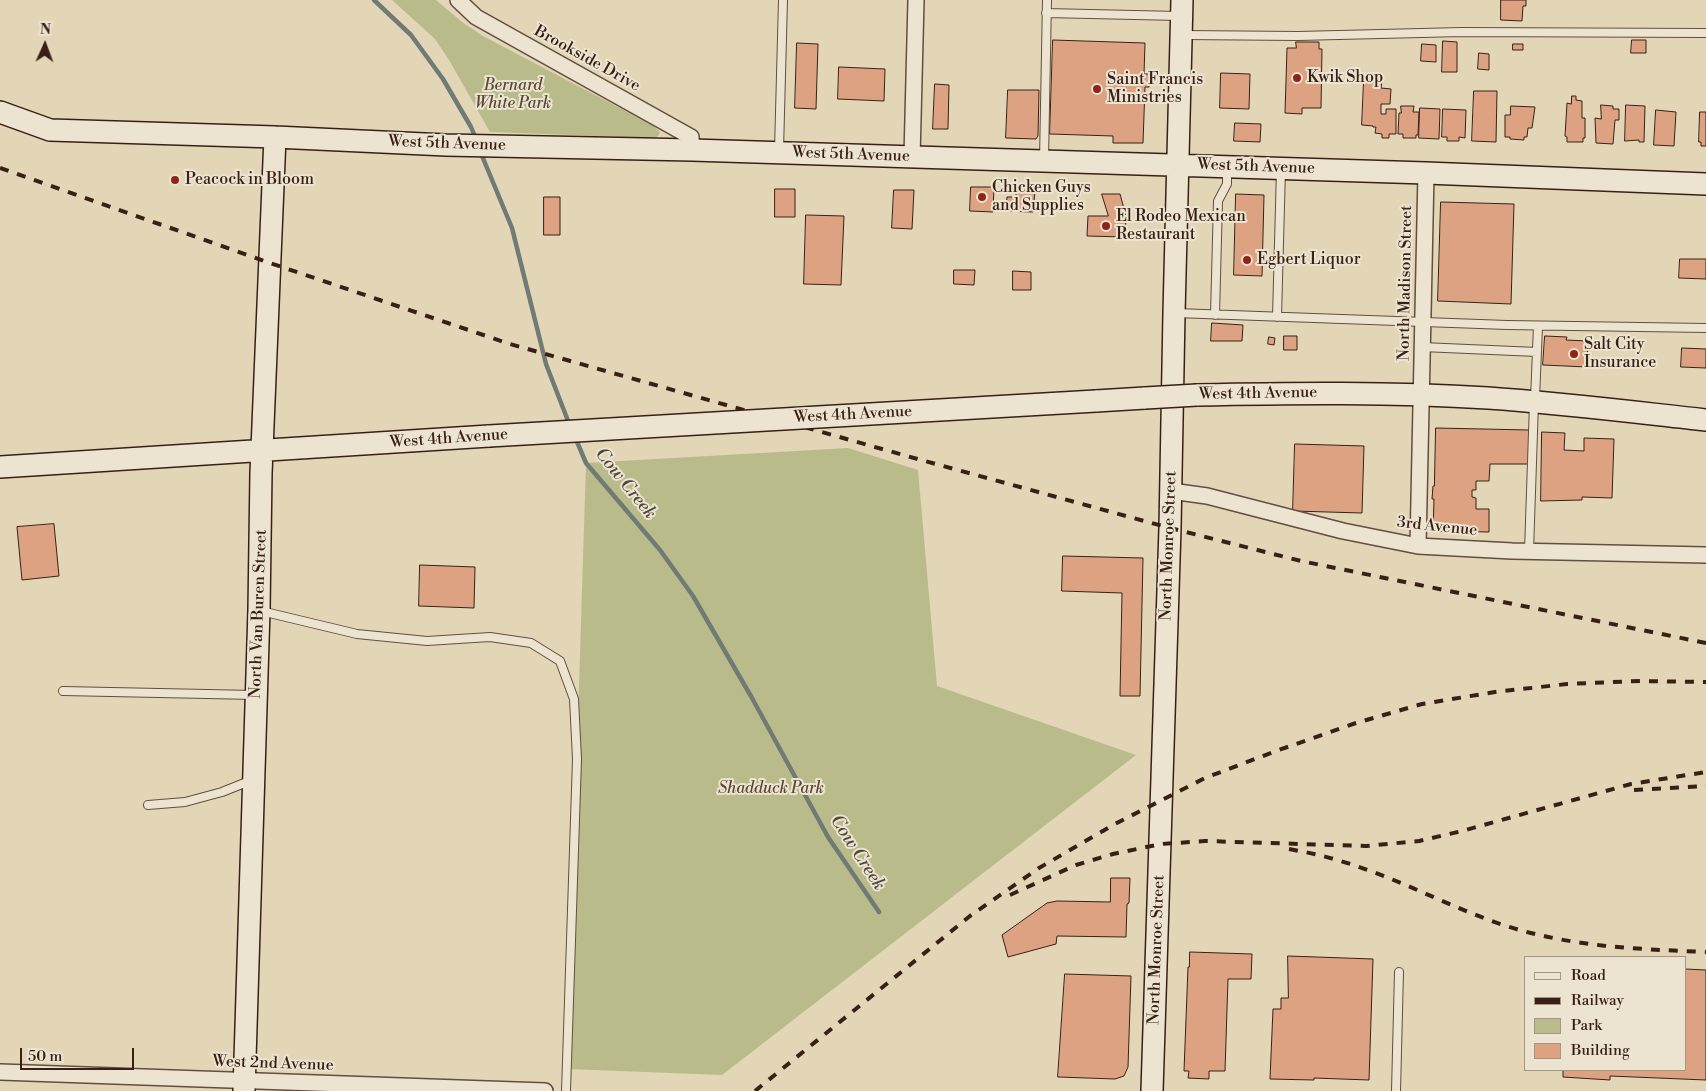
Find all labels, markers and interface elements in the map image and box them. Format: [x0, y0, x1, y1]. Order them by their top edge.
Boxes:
north arrow [20, 20, 70, 70]
text: N [40, 21, 51, 39]
street label: Brookside Drive [531, 22, 643, 96]
place label: Kwik Shop [1307, 68, 1383, 88]
place label: Saint Francis Ministries [1107, 70, 1203, 108]
marker: Kwik Shop [1291, 72, 1303, 84]
park label: Bernard White Park [475, 76, 551, 114]
marker: Saint Francis Ministries [1091, 83, 1103, 95]
street label: West 5th Avenue [388, 132, 506, 156]
street label: West 5th Avenue [792, 143, 910, 167]
street label: West 5th Avenue [1197, 155, 1315, 179]
place label: Peacock in Bloom [185, 170, 314, 190]
marker: Peacock in Bloom [169, 174, 181, 186]
place label: Chicken Guys and Supplies [992, 178, 1091, 216]
marker: Chicken Guys and Supplies [976, 191, 988, 203]
street label: North Madison Street [1395, 205, 1417, 361]
place label: El Rodeo Mexican Restaurant [1116, 207, 1246, 245]
marker: El Rodeo Mexican Restaurant [1100, 220, 1112, 232]
place label: Egbert Liquor [1257, 250, 1361, 270]
marker: Egbert Liquor [1241, 254, 1253, 266]
place label: Salt City Insurance [1584, 335, 1656, 373]
marker: Salt City Insurance [1568, 348, 1580, 360]
street label: West 4th Avenue [1199, 383, 1317, 405]
street label: West 4th Avenue [793, 402, 913, 428]
street label: West 4th Avenue [389, 425, 509, 453]
water label: Cow Creek [590, 444, 660, 524]
street label: North Monroe Street [1157, 471, 1181, 621]
street label: 3rd Avenue [1396, 513, 1478, 541]
street label: North Van Buren Street [246, 529, 272, 699]
park label: Shadduck Park [718, 779, 824, 799]
water label: Cow Creek [825, 811, 889, 895]
street label: North Monroe Street [1145, 875, 1169, 1025]
legend [1524, 956, 1686, 1071]
text: Road [1571, 966, 1606, 985]
text: Railway [1571, 991, 1624, 1010]
text: Park [1571, 1016, 1602, 1035]
scale bar [22, 1038, 136, 1070]
text: Building [1571, 1041, 1630, 1060]
text: 50 m [28, 1047, 62, 1066]
street label: West 2nd Avenue [212, 1052, 334, 1076]

